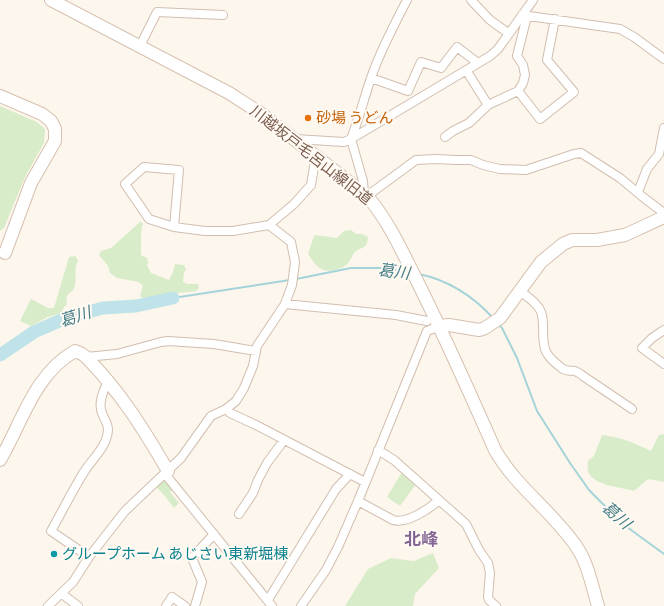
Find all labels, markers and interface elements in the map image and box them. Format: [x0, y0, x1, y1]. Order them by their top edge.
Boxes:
street label: 川越坂戸毛呂山線旧道 [247, 103, 375, 207]
place label: 砂場 うどん [316, 110, 393, 126]
marker: 砂場 うどん [303, 113, 313, 123]
water label: 葛川 [377, 261, 413, 282]
water label: 葛川 [57, 303, 95, 330]
water label: 葛川 [599, 498, 636, 534]
district label: 北峰 [404, 530, 439, 548]
place label: グループホーム あじさい東新堀棟 [62, 545, 288, 562]
marker: グループホーム あじさい東新堀棟 [49, 549, 59, 559]

